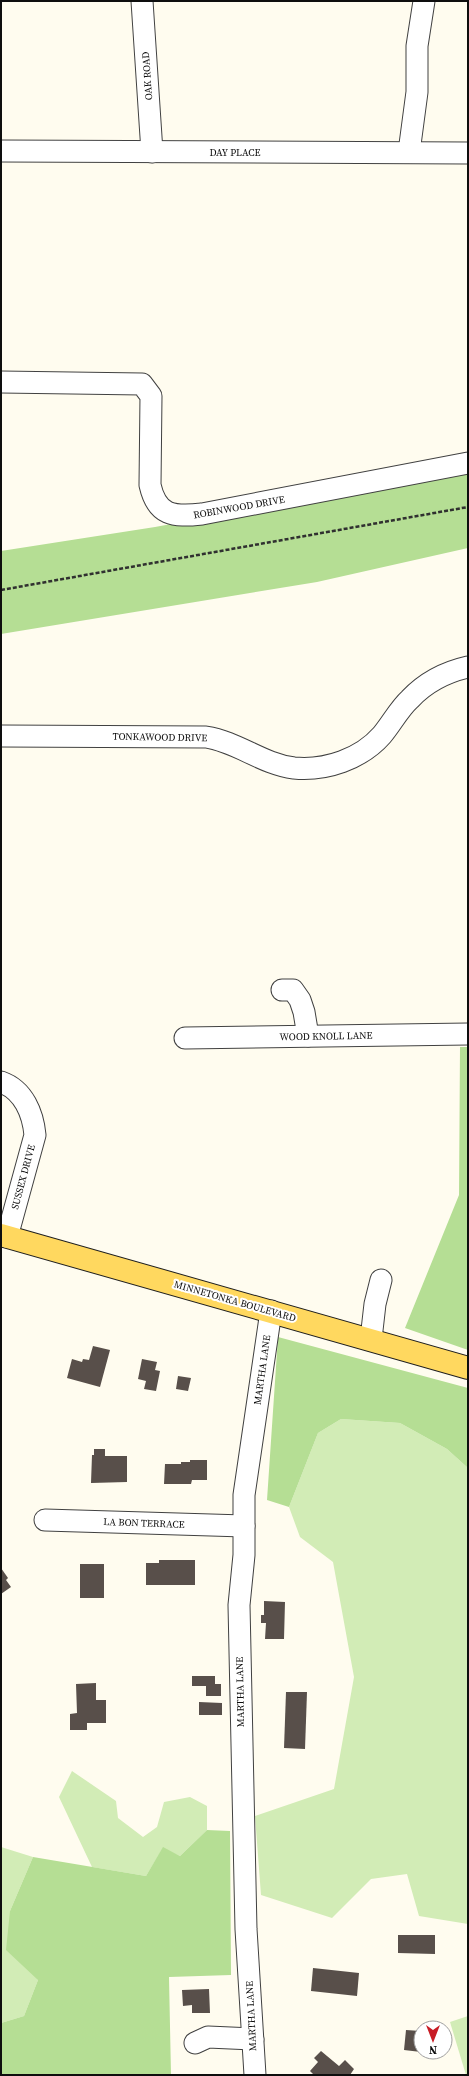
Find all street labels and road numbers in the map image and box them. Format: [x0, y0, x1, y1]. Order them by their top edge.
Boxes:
street label: OAK ROAD [139, 51, 155, 101]
street label: DAY PLACE [210, 146, 260, 159]
street label: ROBINWOOD DRIVE [192, 493, 286, 521]
street label: TONKAWOOD DRIVE [112, 730, 208, 744]
street label: WOOD KNOLL LANE [279, 1029, 373, 1043]
street label: SUSSEX DRIVE [8, 1143, 38, 1211]
street label: MINNETONKA BOULEVARD [172, 1277, 298, 1325]
street label: MARTHA LANE [251, 1334, 273, 1406]
street label: LA BON TERRACE [103, 1515, 185, 1531]
street label: MARTHA LANE [233, 1657, 247, 1727]
street label: MARTHA LANE [243, 1980, 259, 2052]

